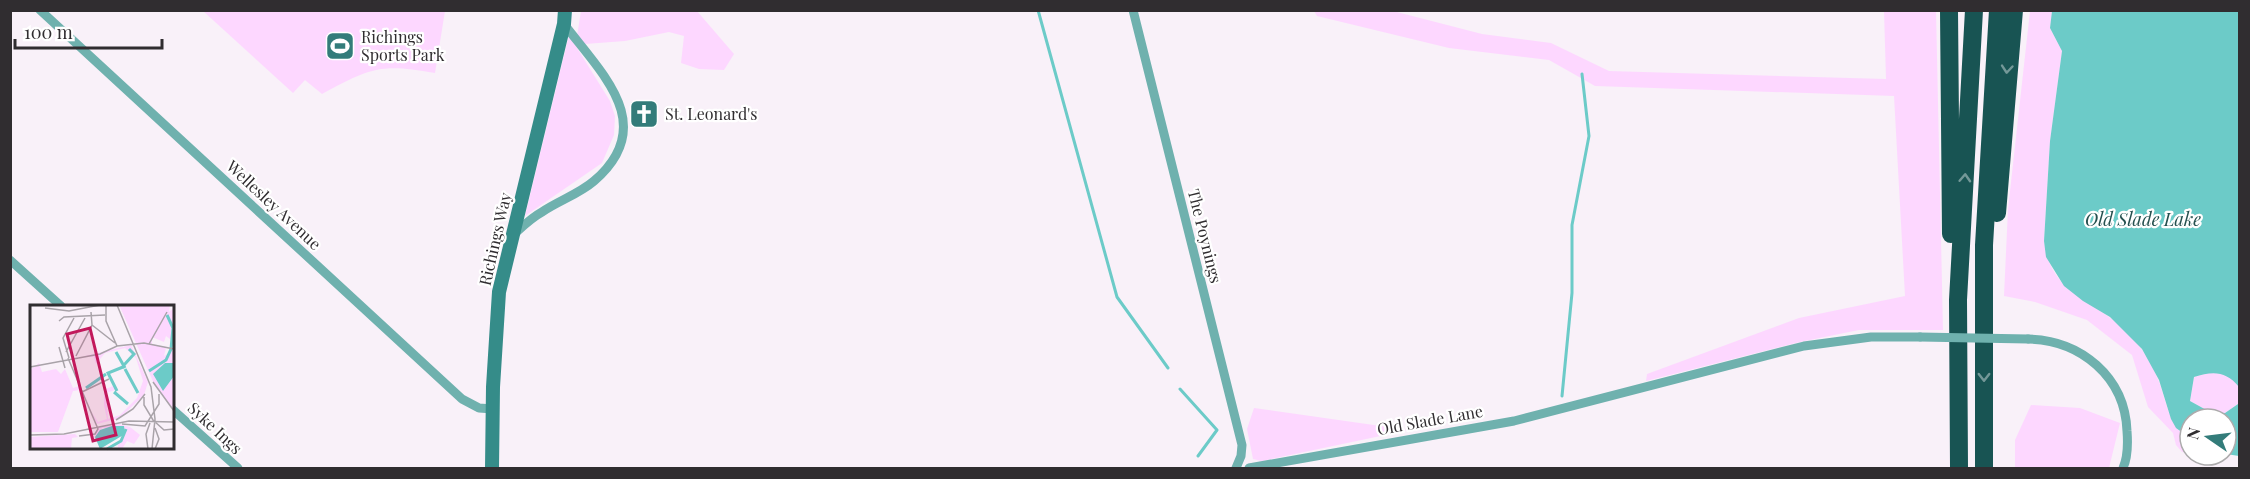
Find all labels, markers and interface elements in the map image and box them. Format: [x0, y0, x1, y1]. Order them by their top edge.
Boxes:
scale bar [15, 12, 162, 50]
text: 100 m [24, 20, 73, 44]
place label: Richings Sports Park [361, 26, 445, 65]
sports icon: Richings Sports Park [324, 30, 356, 62]
one-way arrow [2001, 64, 2014, 73]
church icon: St. Leonard's [628, 98, 660, 130]
place label: St. Leonard's [665, 103, 757, 124]
street label: Wellesley Avenue [222, 155, 326, 254]
one-way arrow [1958, 174, 1971, 183]
street label: The Poynings [1184, 187, 1227, 285]
street label: Richings Way [474, 190, 515, 287]
water label: Old Slade Lake [2085, 207, 2201, 231]
inset map [30, 305, 174, 449]
one-way arrow [1978, 372, 1990, 381]
street label: Syke Ings [184, 397, 247, 458]
street label: Old Slade Lane [1375, 400, 1484, 439]
north arrow [2178, 407, 2238, 467]
text: N [2181, 425, 2205, 441]

